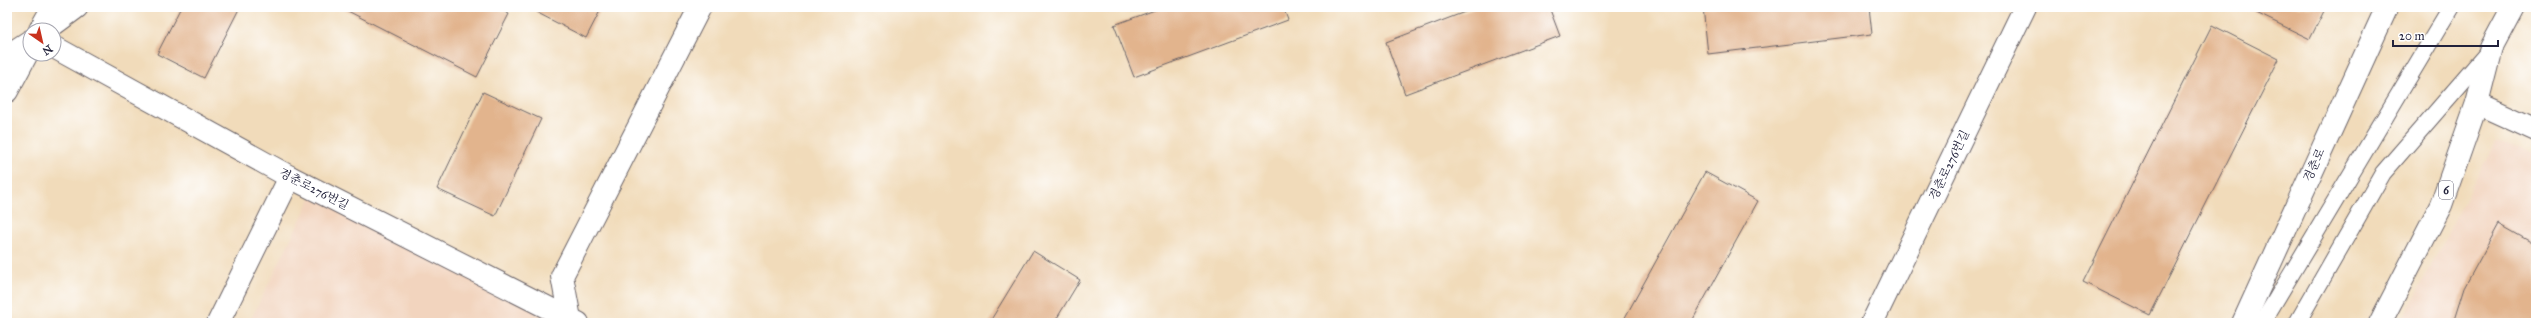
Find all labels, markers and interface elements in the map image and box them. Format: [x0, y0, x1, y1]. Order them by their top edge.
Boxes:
north arrow [22, 22, 62, 62]
scale bar [2393, 22, 2498, 48]
text: 20 m [2399, 29, 2425, 43]
text: N [39, 42, 55, 58]
street label: 경춘로276번길 [1926, 128, 1972, 202]
street label: 경춘로 [2301, 146, 2328, 184]
street label: 경춘로276번길 [277, 165, 351, 213]
road number: 6 [2439, 181, 2453, 199]

